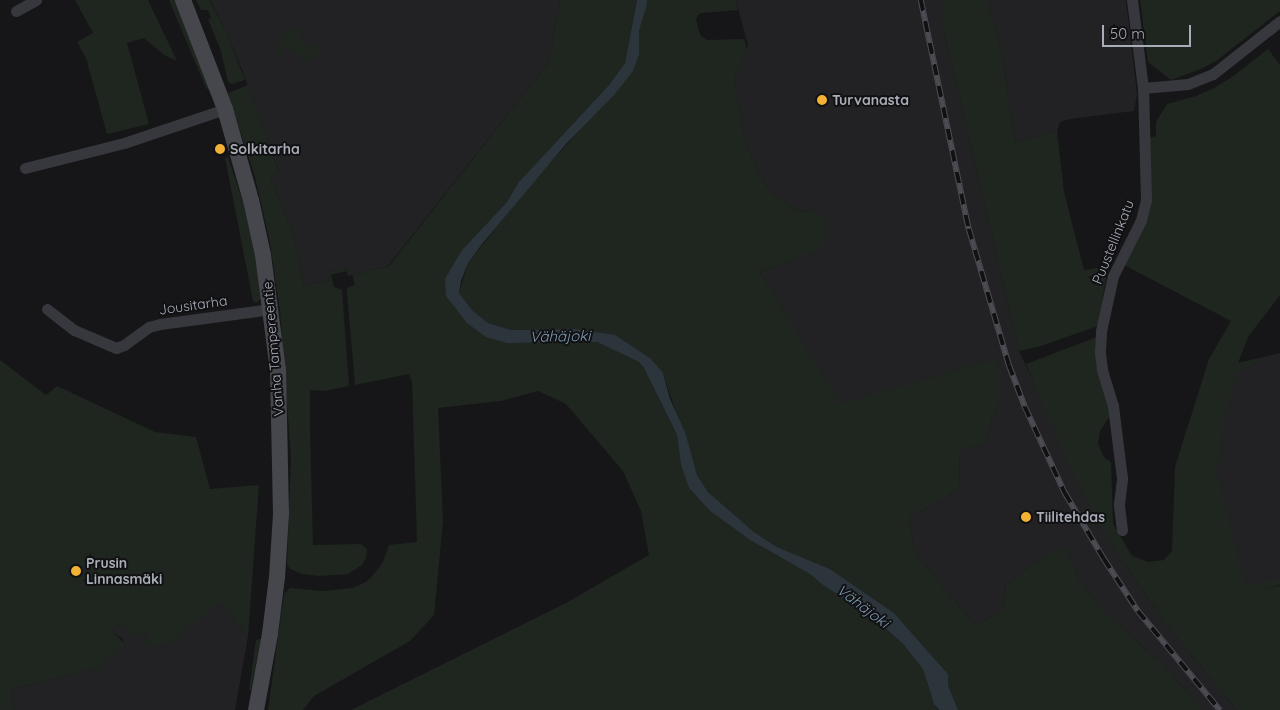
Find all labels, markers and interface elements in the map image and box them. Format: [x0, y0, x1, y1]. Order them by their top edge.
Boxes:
scale bar [1105, 15, 1194, 47]
text: 50 m [1110, 24, 1145, 43]
place label: Turvanasta [832, 92, 909, 108]
marker: Turvanasta [816, 94, 828, 106]
place label: Solkitarha [230, 141, 300, 157]
marker: Solkitarha [214, 143, 226, 155]
street label: Puustellinkatu [1088, 197, 1138, 287]
street label: Vanha Tampereentie [259, 281, 287, 417]
street label: Jousitarha [158, 292, 228, 318]
water label: Vähäjoki [529, 326, 591, 346]
place label: Tiilitehdas [1036, 509, 1105, 525]
marker: Tiilitehdas [1020, 511, 1032, 523]
place label: Prusin Linnasmäki [86, 555, 162, 588]
marker: Prusin Linnasmäki [70, 565, 82, 577]
water label: Vähäjoki [833, 581, 893, 631]

